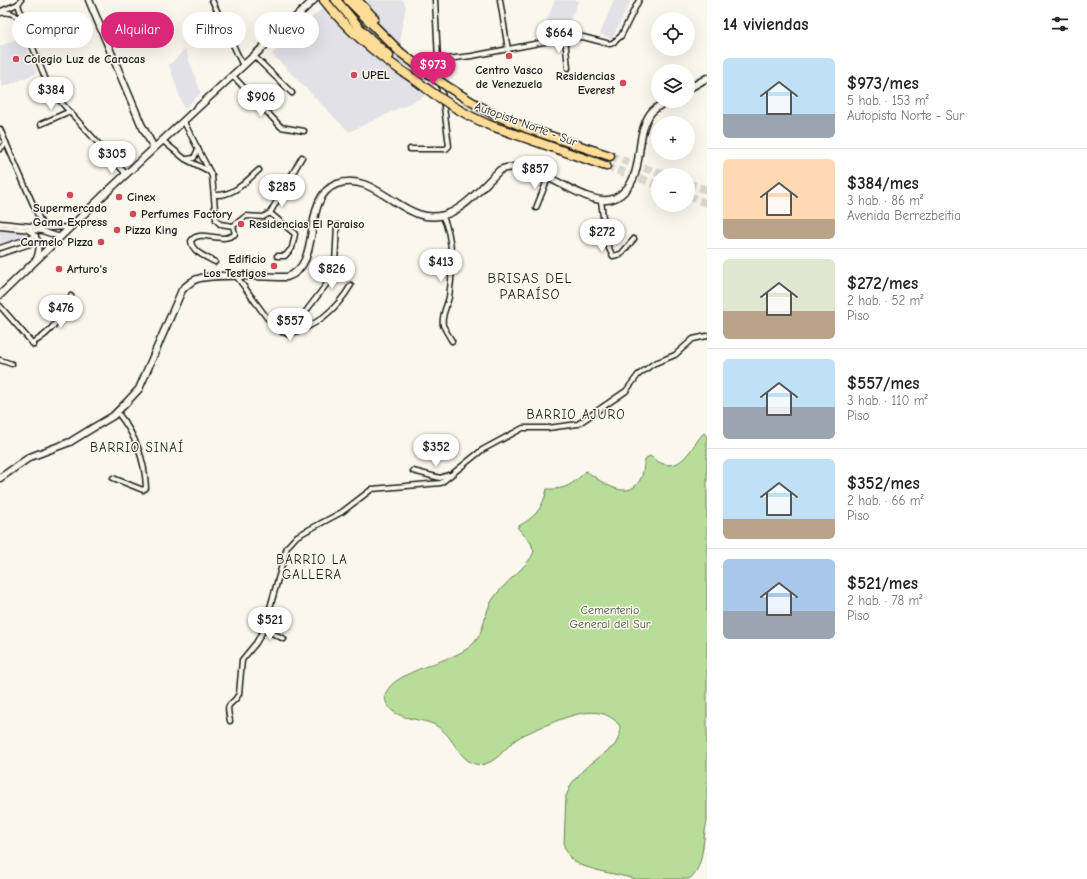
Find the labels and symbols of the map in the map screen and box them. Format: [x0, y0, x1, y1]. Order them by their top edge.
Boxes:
pin: $664 [535, 20, 583, 54]
marker: Centro Vasco de Venezuela [504, 51, 514, 61]
place label: Colegio Luz de Caracas [24, 52, 145, 66]
pin: $973 [409, 52, 457, 86]
marker: Colegio Luz de Caracas [11, 54, 21, 64]
place label: Centro Vasco de Venezuela [475, 63, 543, 91]
place label: UPEL [362, 68, 390, 82]
place label: Residencias Everest [556, 69, 616, 97]
marker: UPEL [349, 70, 359, 80]
pin: $384 [27, 77, 75, 111]
marker: Residencias Everest [618, 78, 628, 88]
pin: $906 [237, 84, 285, 118]
street label: Autopista Norte - Sur [473, 99, 580, 149]
pin: $305 [88, 141, 136, 175]
pin: $857 [511, 156, 559, 190]
pin: $285 [258, 174, 306, 208]
marker: Supermercado Gama Express [65, 190, 75, 200]
place label: Cinex [127, 190, 156, 204]
marker: Cinex [114, 192, 124, 202]
place label: Supermercado Gama Express [33, 201, 107, 229]
place label: Perfumes Factory [141, 207, 233, 221]
marker: Perfumes Factory [128, 209, 138, 219]
place label: Residencias El Paraiso [249, 217, 364, 231]
marker: Residencias El Paraiso [236, 219, 246, 229]
pin: $272 [578, 219, 626, 253]
place label: Pizza King [125, 223, 178, 237]
marker: Pizza King [112, 225, 122, 235]
place label: Carmelo Pizza [20, 235, 93, 249]
marker: Carmelo Pizza [96, 237, 106, 247]
pin: $413 [417, 249, 465, 283]
place label: Edificio Los Testigos [203, 252, 266, 280]
pin: $826 [308, 256, 356, 290]
marker: Edificio Los Testigos [269, 261, 279, 271]
place label: Arturo's [67, 262, 107, 276]
marker: Arturo's [54, 264, 64, 274]
district label: BRISAS DEL PARAÍSO [487, 270, 573, 303]
pin: $476 [37, 295, 85, 329]
pin: $557 [266, 308, 314, 342]
district label: BARRIO AJURO [526, 407, 626, 422]
pin: $352 [412, 434, 460, 468]
district label: BARRIO SINAÍ [90, 439, 184, 455]
district label: BARRIO LA GALLERA [276, 552, 348, 582]
park label: Cementerio General del Sur [569, 603, 651, 631]
pin: $521 [246, 607, 294, 641]

